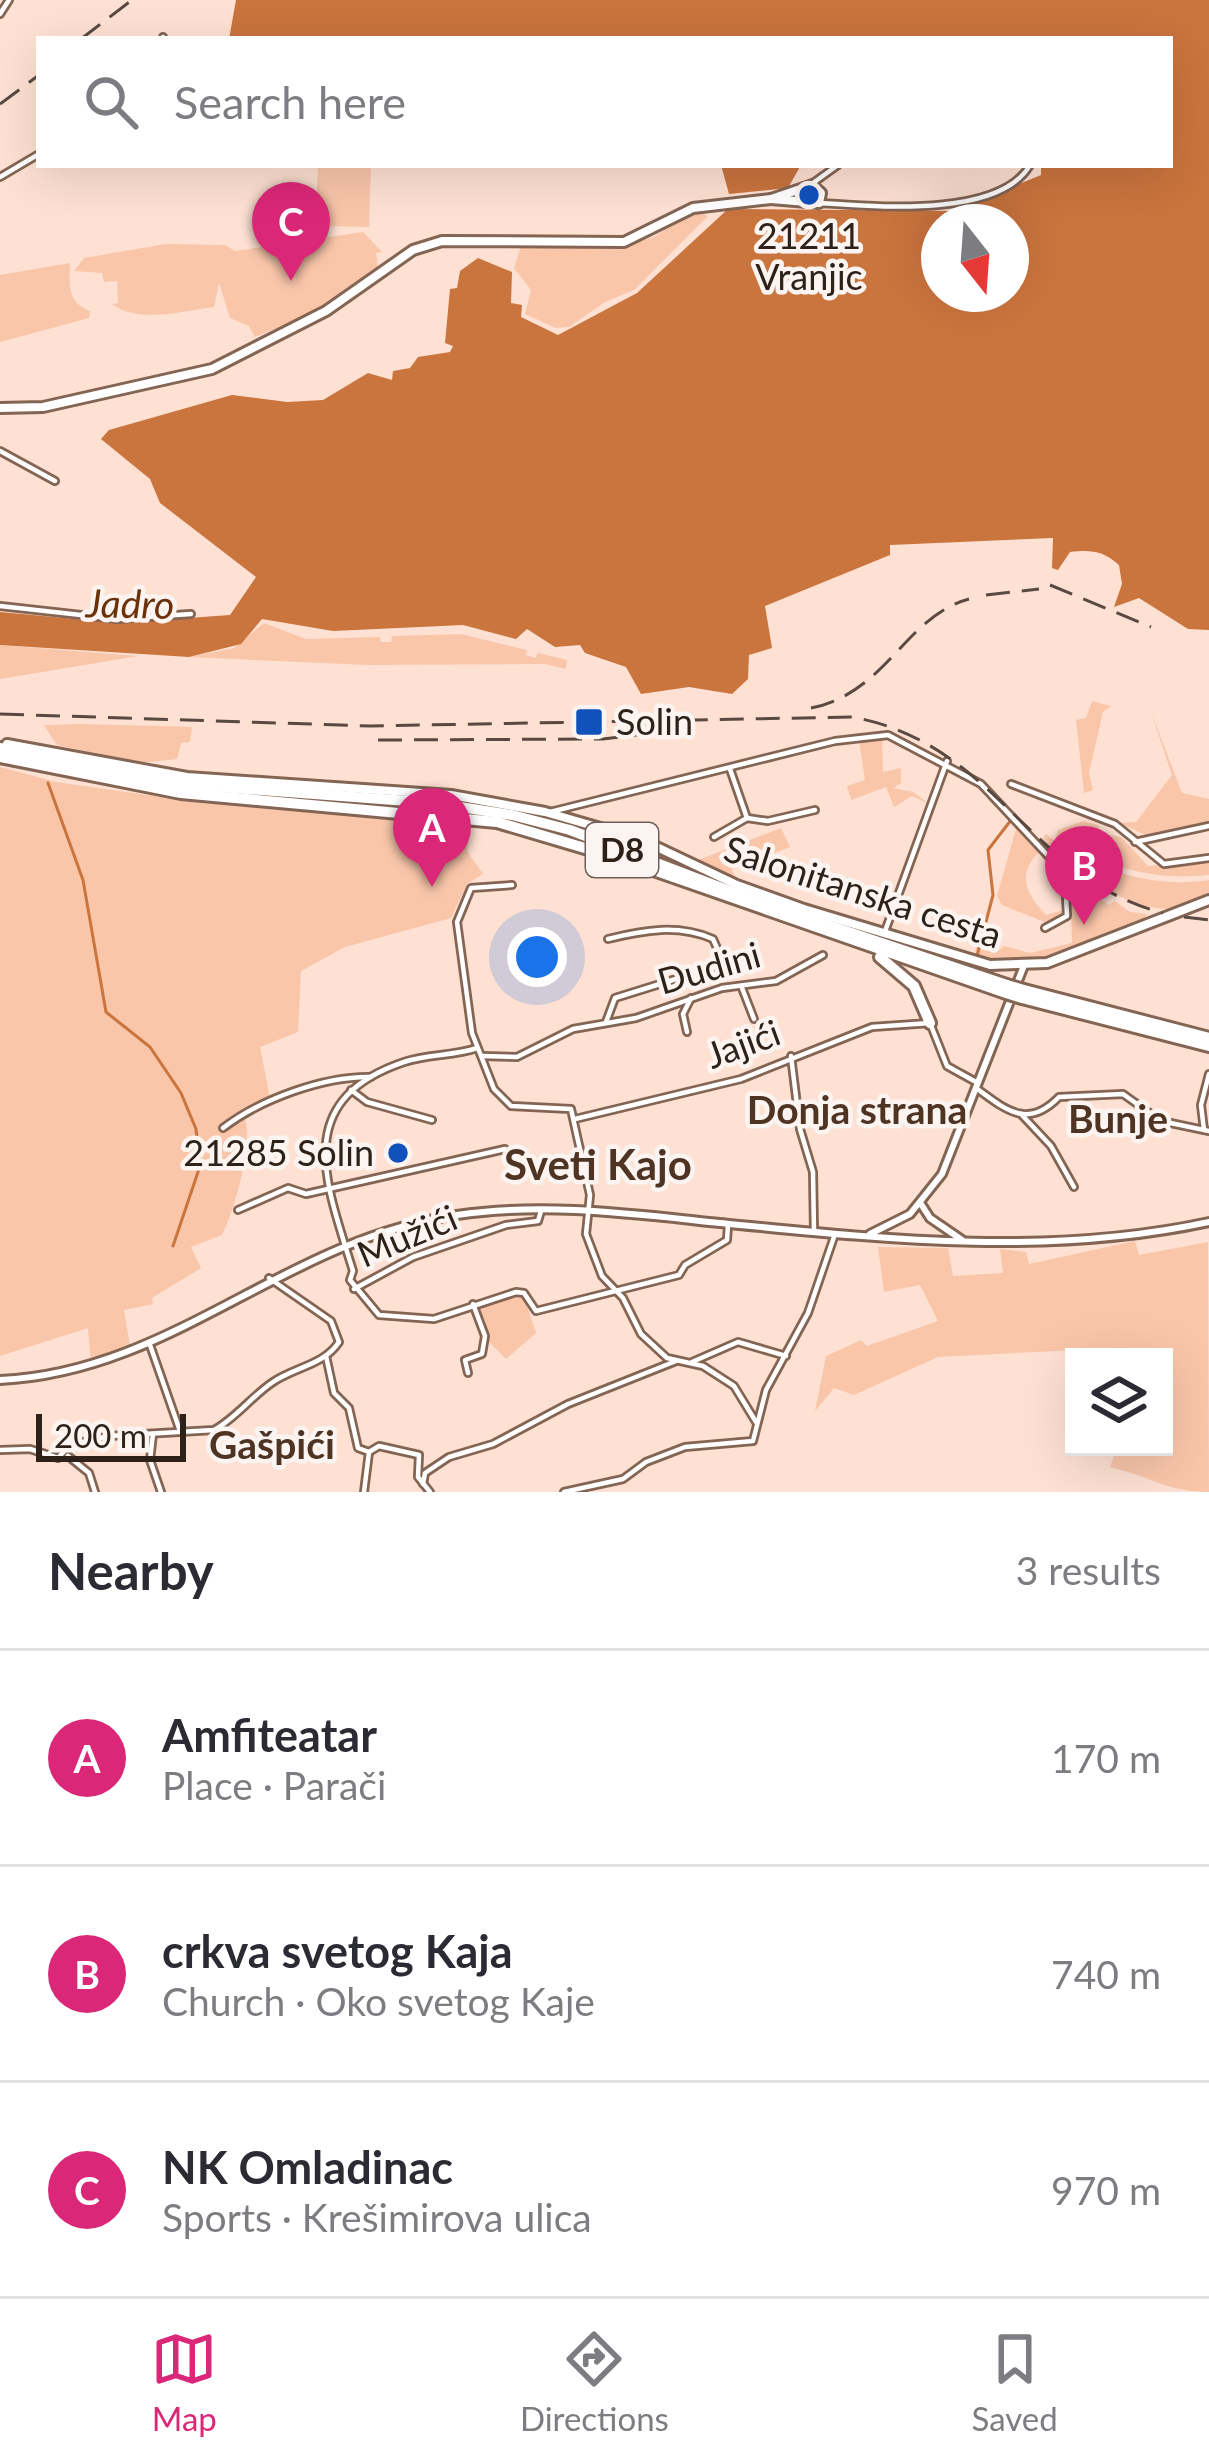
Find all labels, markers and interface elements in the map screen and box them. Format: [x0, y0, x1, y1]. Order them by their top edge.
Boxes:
search box [36, 36, 1173, 168]
icon: search [78, 69, 144, 135]
text: Search here [174, 75, 406, 129]
pin: C [252, 182, 330, 281]
marker: 21211 Vranjic [796, 182, 822, 208]
north arrow [921, 204, 1029, 312]
place label: 21211 Vranjic [755, 213, 863, 298]
water label: Jadro [84, 579, 175, 627]
place label: Solin [616, 699, 693, 743]
marker: Solin [573, 706, 605, 738]
pin: A [393, 788, 471, 887]
road number: D8 [586, 823, 658, 877]
street label: Salonitanska cesta [719, 825, 1008, 957]
pin: B [1045, 826, 1123, 925]
your location [507, 927, 567, 987]
street label: Dudini [652, 931, 765, 1003]
street label: Jajići [700, 1009, 786, 1077]
district label: Donja strana [747, 1086, 967, 1132]
district label: Bunje [1068, 1095, 1168, 1141]
place label: 21285 Solin [183, 1130, 374, 1174]
district label: Sveti Kajo [504, 1139, 692, 1189]
marker: 21285 Solin [385, 1140, 411, 1166]
street label: Mužići [350, 1195, 463, 1276]
map controls [1065, 1348, 1173, 1456]
button: layers [1065, 1348, 1173, 1456]
scale bar [36, 1408, 186, 1461]
text: 200 m [54, 1415, 147, 1455]
district label: Gašpići [209, 1421, 335, 1467]
text: Nearby [48, 1540, 214, 1601]
text: 3 results [1016, 1547, 1161, 1593]
text: Amfiteatar [162, 1708, 377, 1762]
text: A [73, 1735, 101, 1781]
text: 170 m [1051, 1735, 1161, 1781]
text: Place · Parači [162, 1762, 386, 1808]
text: crkva svetog Kaja [162, 1924, 513, 1978]
text: B [74, 1951, 100, 1997]
text: 740 m [1051, 1951, 1161, 1997]
text: Church · Oko svetog Kaje [162, 1978, 595, 2024]
text: NK Omladinac [162, 2140, 453, 2194]
text: C [74, 2167, 100, 2213]
text: 970 m [1051, 2167, 1161, 2213]
text: Sports · Krešimirova ulica [162, 2194, 592, 2240]
tab: Map [151, 2326, 217, 2438]
tab: Directions [520, 2326, 669, 2438]
tab: Saved [971, 2326, 1058, 2438]

